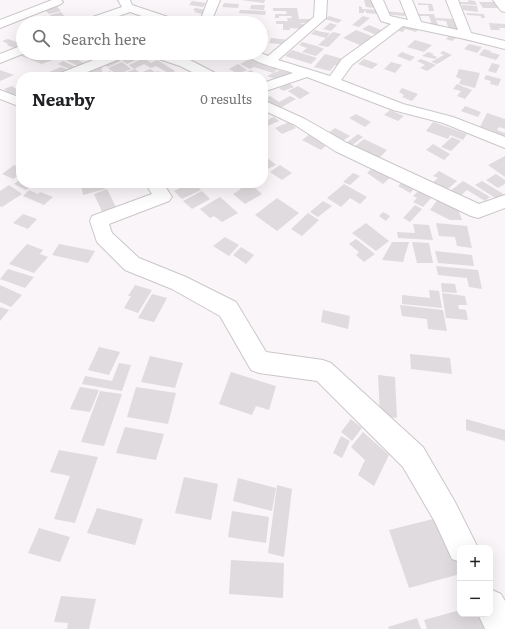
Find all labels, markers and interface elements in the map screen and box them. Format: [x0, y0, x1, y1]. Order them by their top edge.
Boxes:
search box [16, 16, 268, 60]
icon: search [30, 27, 52, 49]
text: Search here [62, 27, 146, 50]
text: Nearby [32, 86, 95, 111]
text: 0 results [200, 89, 252, 108]
map controls [457, 545, 493, 617]
button: + [457, 545, 493, 581]
button: − [457, 581, 493, 617]

